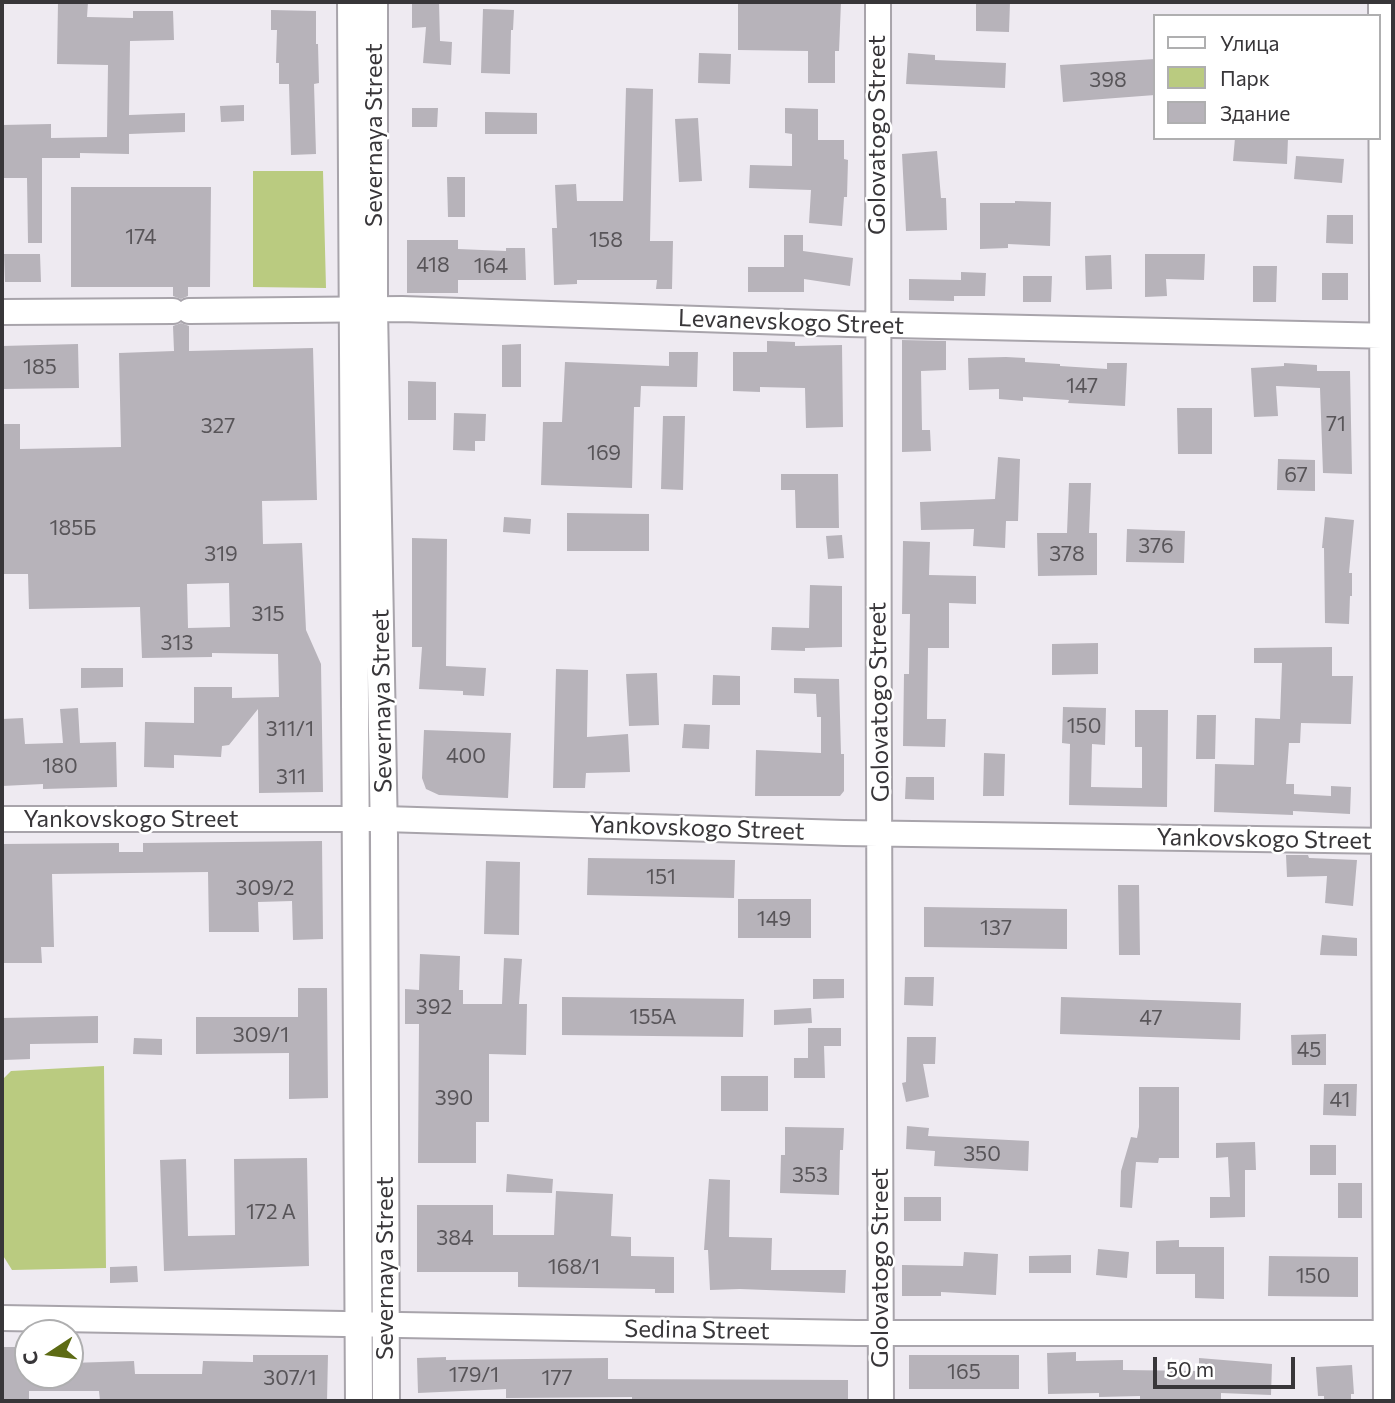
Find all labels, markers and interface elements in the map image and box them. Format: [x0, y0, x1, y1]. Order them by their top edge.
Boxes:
legend [1154, 14, 1381, 140]
text: Улица [1220, 30, 1279, 55]
street label: Golovatogo Street [863, 35, 891, 235]
street label: Severnaya Street [360, 43, 388, 227]
text: Парк [1220, 65, 1270, 90]
house number: 398 [1089, 67, 1127, 93]
text: Здание [1220, 100, 1290, 125]
house number: 174 [125, 224, 157, 250]
house number: 158 [589, 227, 623, 253]
house number: 418 [416, 252, 450, 278]
house number: 164 [474, 253, 508, 279]
street label: Levanevskogo Street [677, 304, 905, 340]
house number: 185 [23, 354, 57, 380]
house number: 147 [1066, 373, 1098, 399]
house number: 71 [1326, 411, 1346, 437]
house number: 327 [201, 413, 235, 439]
house number: 169 [587, 440, 621, 466]
house number: 67 [1284, 462, 1308, 488]
house number: 185Б [50, 515, 96, 541]
house number: 376 [1138, 533, 1174, 559]
house number: 319 [204, 541, 238, 567]
house number: 378 [1049, 541, 1085, 567]
house number: 315 [251, 601, 285, 627]
street label: Golovatogo Street [863, 602, 895, 802]
street label: Severnaya Street [366, 609, 398, 793]
house number: 313 [161, 630, 193, 656]
house number: 150 [1067, 713, 1101, 739]
house number: 311/1 [266, 716, 314, 742]
house number: 400 [446, 743, 486, 769]
house number: 180 [42, 753, 78, 779]
house number: 311 [276, 764, 306, 790]
street label: Yankovskogo Street [23, 805, 239, 833]
street label: Yankovskogo Street [589, 810, 805, 846]
street label: Yankovskogo Street [1156, 823, 1372, 855]
house number: 151 [646, 864, 676, 890]
house number: 309/2 [236, 875, 294, 901]
house number: 149 [757, 906, 791, 932]
house number: 137 [980, 915, 1012, 941]
house number: 392 [416, 994, 452, 1020]
house number: 155А [629, 1004, 677, 1030]
house number: 47 [1139, 1005, 1163, 1031]
house number: 309/1 [233, 1022, 289, 1048]
house number: 45 [1297, 1037, 1321, 1063]
house number: 390 [435, 1085, 473, 1111]
house number: 41 [1330, 1087, 1350, 1113]
house number: 350 [963, 1141, 1001, 1167]
house number: 353 [792, 1162, 828, 1188]
street label: Golovatogo Street [866, 1168, 894, 1368]
street label: Severnaya Street [371, 1176, 399, 1360]
house number: 172 А [246, 1199, 296, 1225]
house number: 384 [436, 1225, 474, 1251]
house number: 168/1 [548, 1254, 600, 1280]
house number: 150 [1296, 1263, 1330, 1289]
street label: Sedina Street [624, 1314, 770, 1346]
north arrow [14, 1319, 84, 1389]
scale bar [1157, 1344, 1299, 1388]
text: С [17, 1349, 43, 1367]
text: 50 m [1166, 1356, 1214, 1381]
house number: 165 [947, 1359, 981, 1385]
house number: 179/1 [449, 1362, 499, 1388]
house number: 307/1 [263, 1365, 317, 1391]
house number: 177 [541, 1365, 573, 1391]

